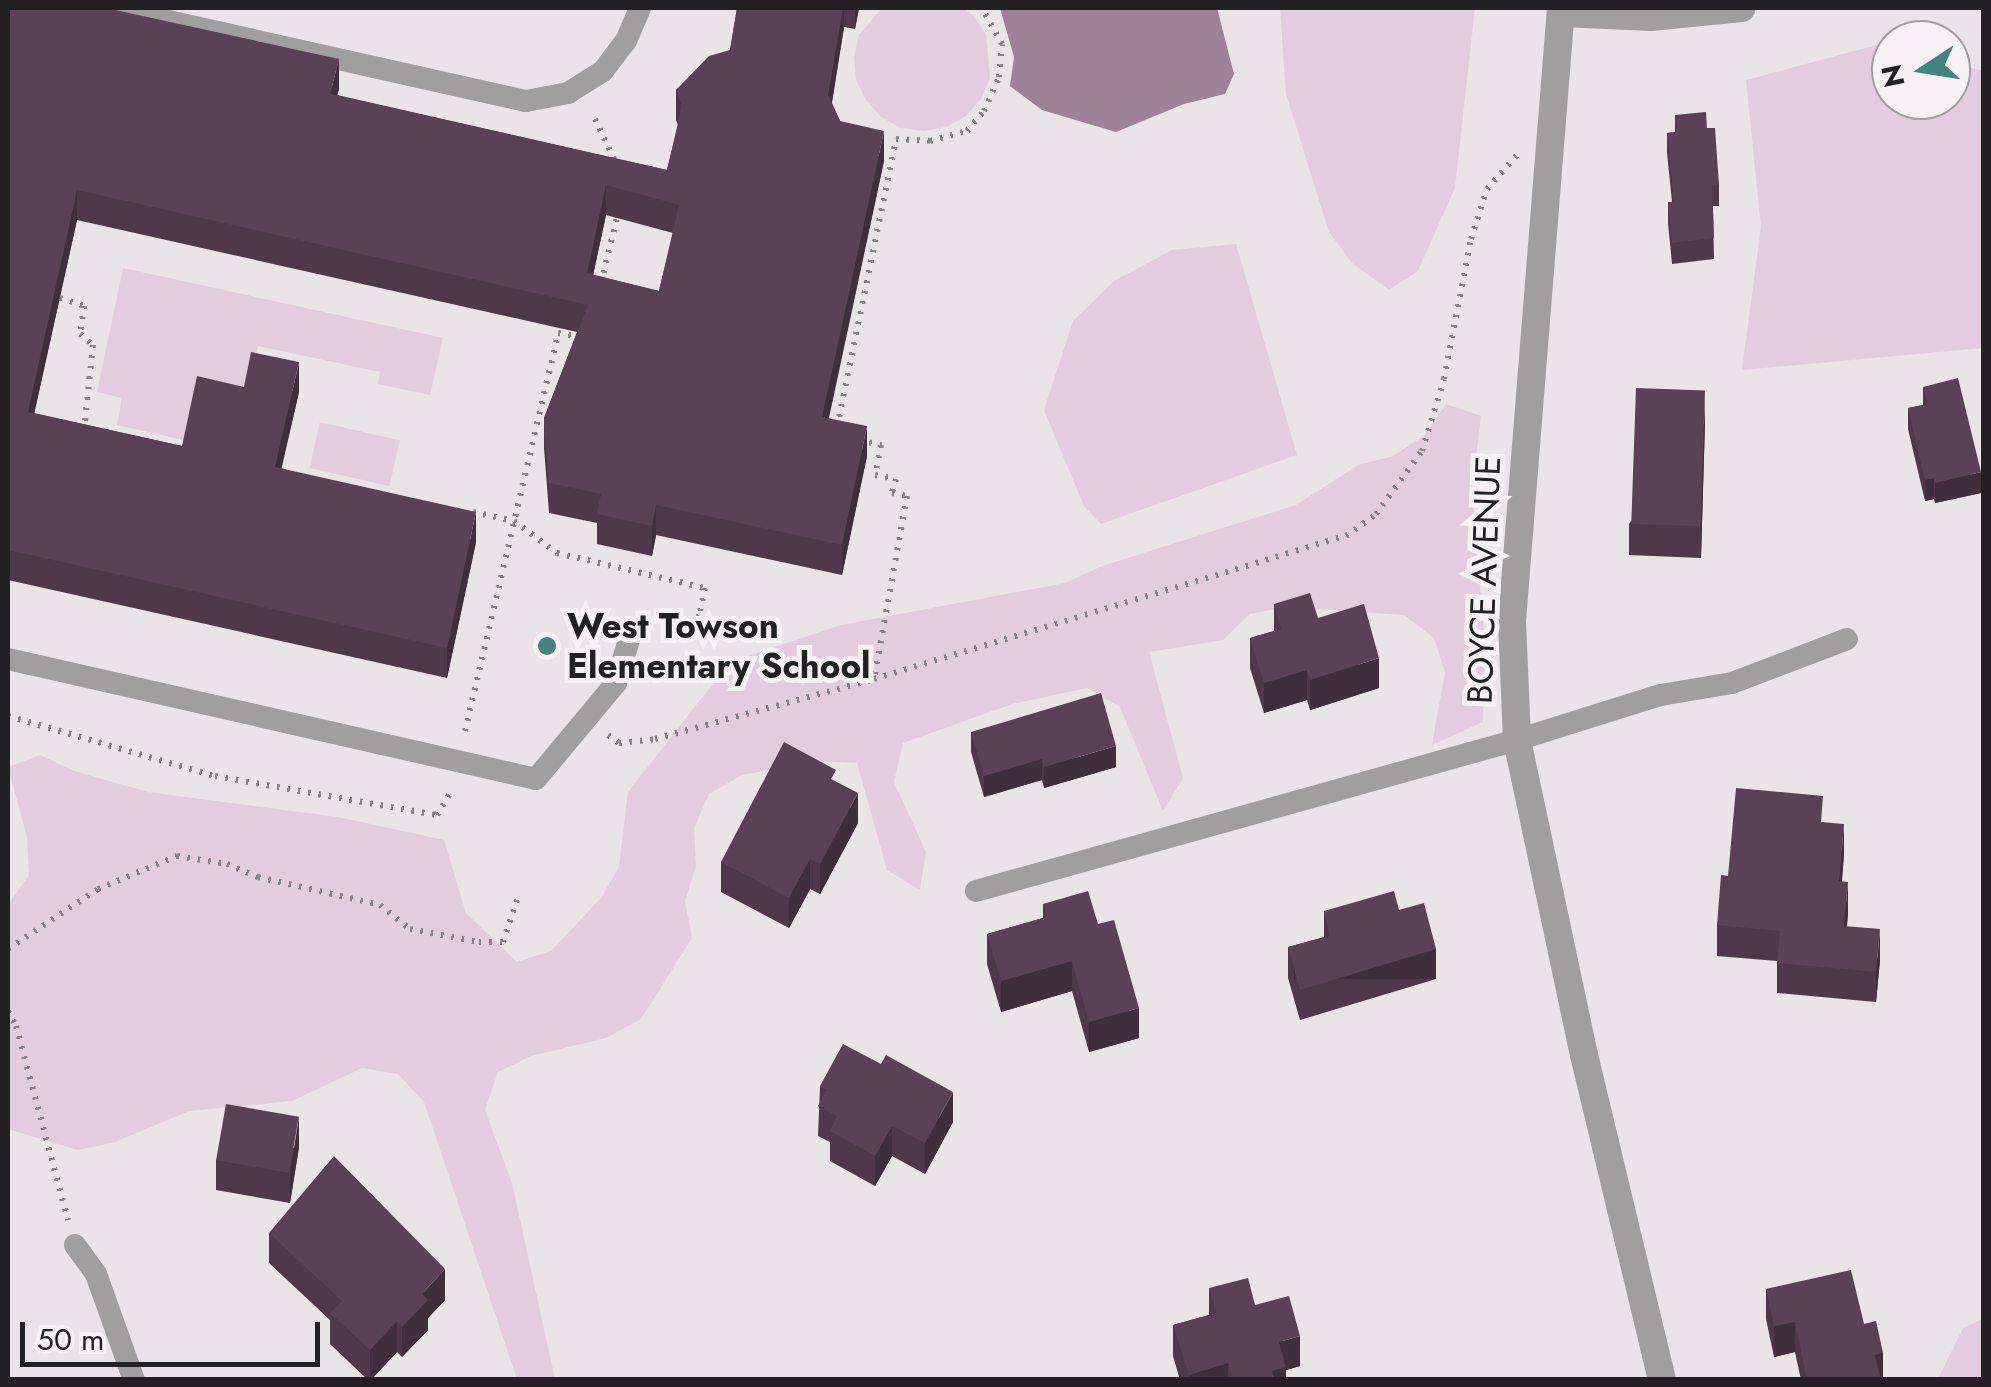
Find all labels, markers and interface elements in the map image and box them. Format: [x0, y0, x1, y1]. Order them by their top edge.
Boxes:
north arrow [1871, 20, 1971, 120]
text: N [1871, 61, 1915, 91]
street label: BOYCE AVENUE [1459, 455, 1509, 705]
place label: West Towson Elementary School [567, 605, 870, 687]
marker: West Towson Elementary School [536, 635, 558, 657]
scale bar [25, 1302, 325, 1364]
text: 50 m [37, 1318, 104, 1361]

